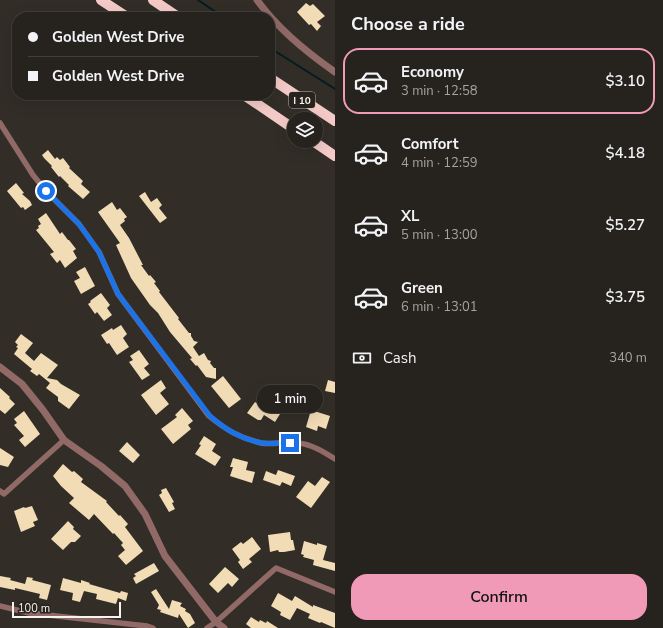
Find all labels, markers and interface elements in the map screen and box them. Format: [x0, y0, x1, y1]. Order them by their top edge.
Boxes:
text: Choose a ride [351, 12, 465, 36]
text: Golden West Drive [52, 27, 184, 47]
text: Economy [401, 62, 464, 82]
icon: car [353, 63, 389, 99]
text: Golden West Drive [52, 66, 184, 86]
text: $3.10 [605, 71, 645, 91]
text: 3 min · 12:58 [401, 82, 477, 100]
road number: I 10 [289, 92, 315, 108]
map controls [287, 112, 323, 148]
button: layers [287, 112, 323, 148]
text: Comfort [401, 134, 458, 154]
icon: car [353, 135, 389, 171]
text: $4.18 [605, 143, 645, 163]
text: 4 min · 12:59 [401, 154, 477, 172]
route start [37, 182, 55, 200]
text: XL [401, 206, 420, 226]
icon: car [353, 207, 389, 243]
text: $5.27 [605, 215, 645, 235]
text: 5 min · 13:00 [401, 226, 477, 244]
text: Green [401, 278, 443, 298]
icon: car [353, 279, 389, 315]
text: $3.75 [605, 287, 645, 307]
text: 6 min · 13:01 [401, 298, 477, 316]
icon: cash [351, 347, 373, 369]
text: Cash [383, 348, 417, 368]
text: 340 m [609, 349, 647, 367]
callout: 1 min [257, 385, 323, 413]
text: 1 min [273, 390, 307, 408]
route end [281, 434, 299, 452]
button: Confirm [351, 574, 647, 620]
scale bar [12, 600, 121, 619]
text: 100 m [18, 601, 50, 616]

